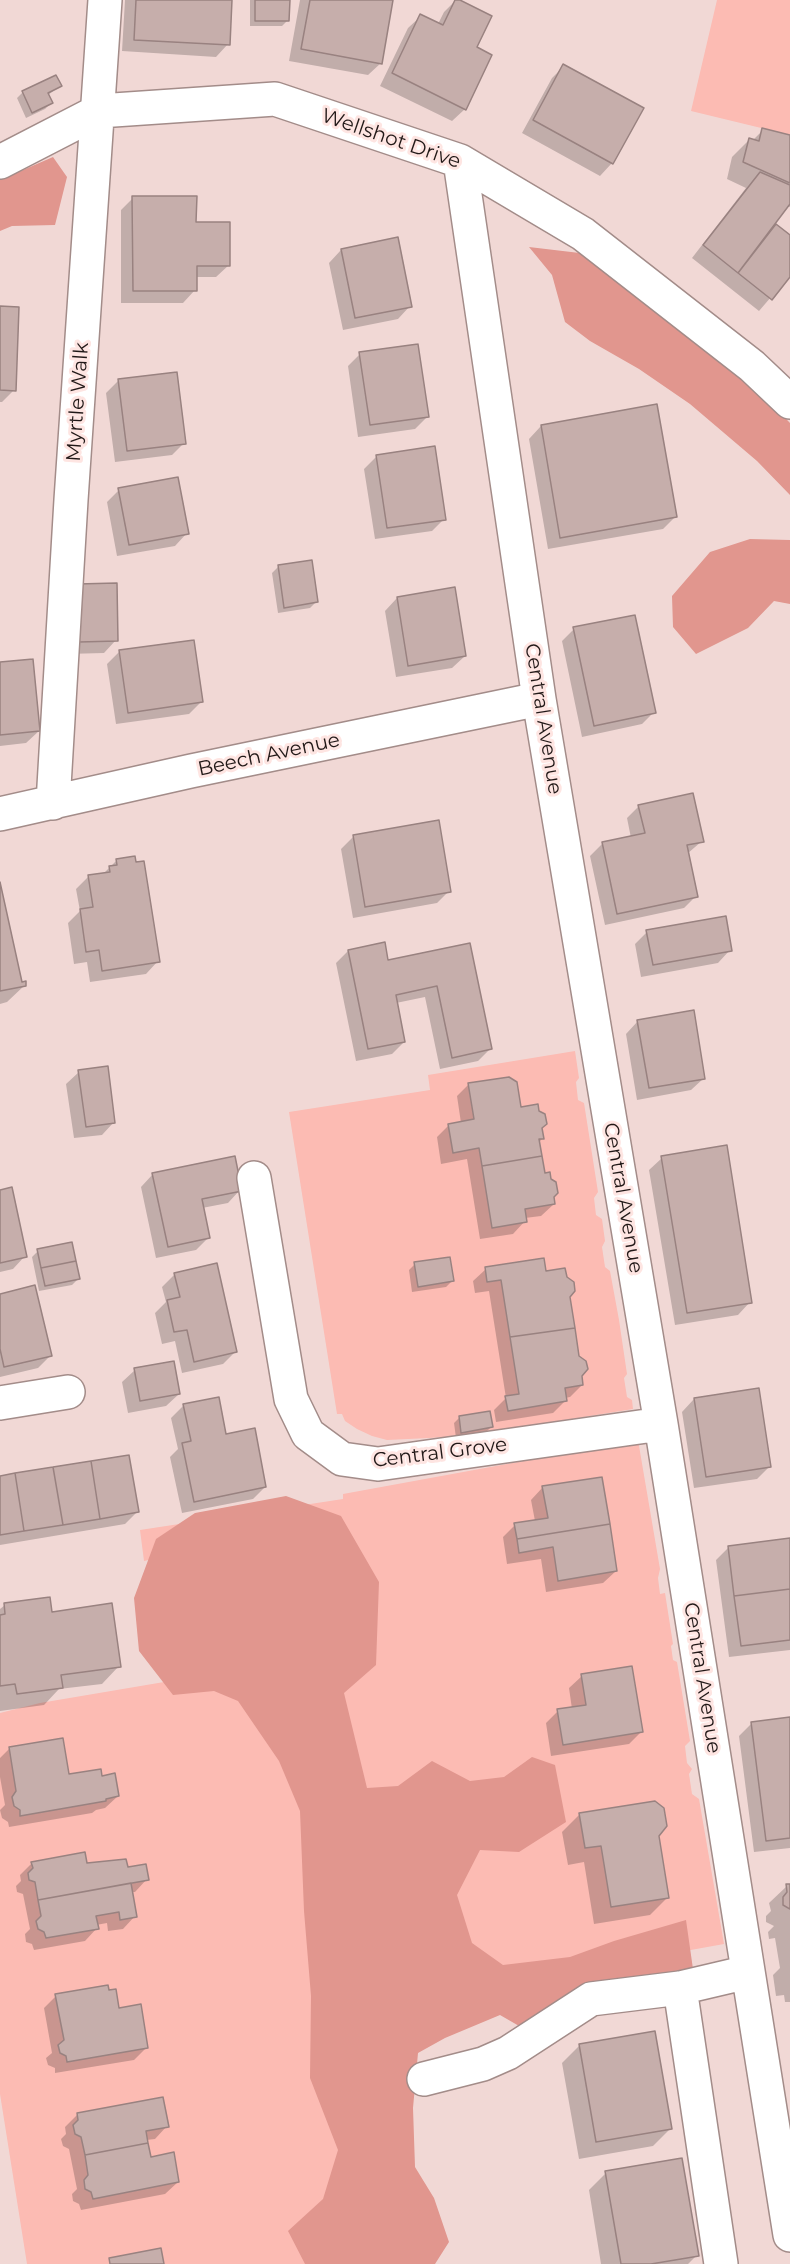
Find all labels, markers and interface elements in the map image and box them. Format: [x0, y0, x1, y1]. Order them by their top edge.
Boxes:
street label: Wellshot Drive [318, 104, 464, 174]
street label: Myrtle Walk [62, 342, 94, 462]
street label: Central Avenue [519, 642, 567, 796]
street label: Beech Avenue [196, 728, 342, 782]
street label: Central Avenue [598, 1121, 648, 1275]
street label: Central Grove [371, 1433, 509, 1473]
street label: Central Avenue [678, 1601, 726, 1755]

